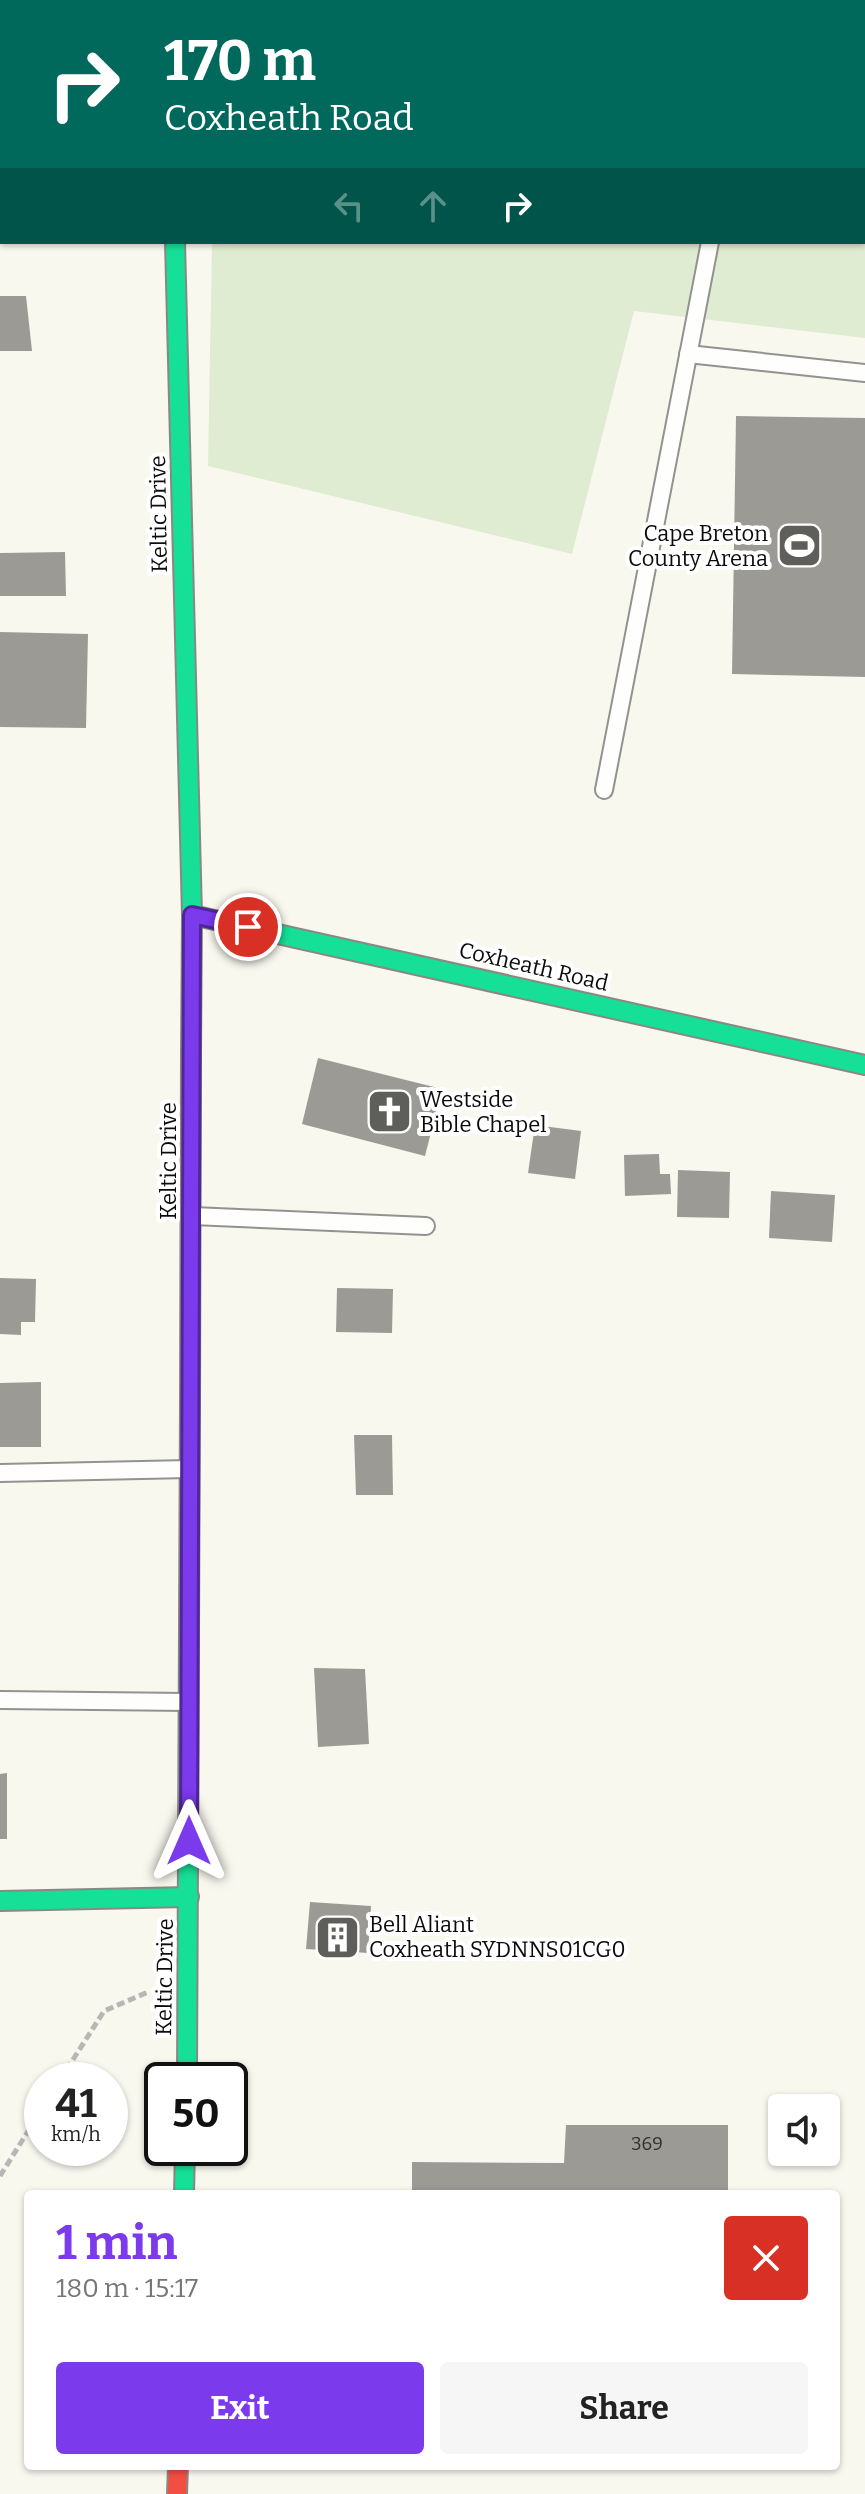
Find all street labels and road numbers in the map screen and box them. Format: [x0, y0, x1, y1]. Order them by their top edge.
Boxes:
street label: Keltic Drive [144, 455, 173, 573]
street label: Coxheath Road [457, 936, 611, 997]
street label: Keltic Drive [155, 1102, 182, 1220]
street label: Keltic Drive [150, 1918, 179, 2036]

